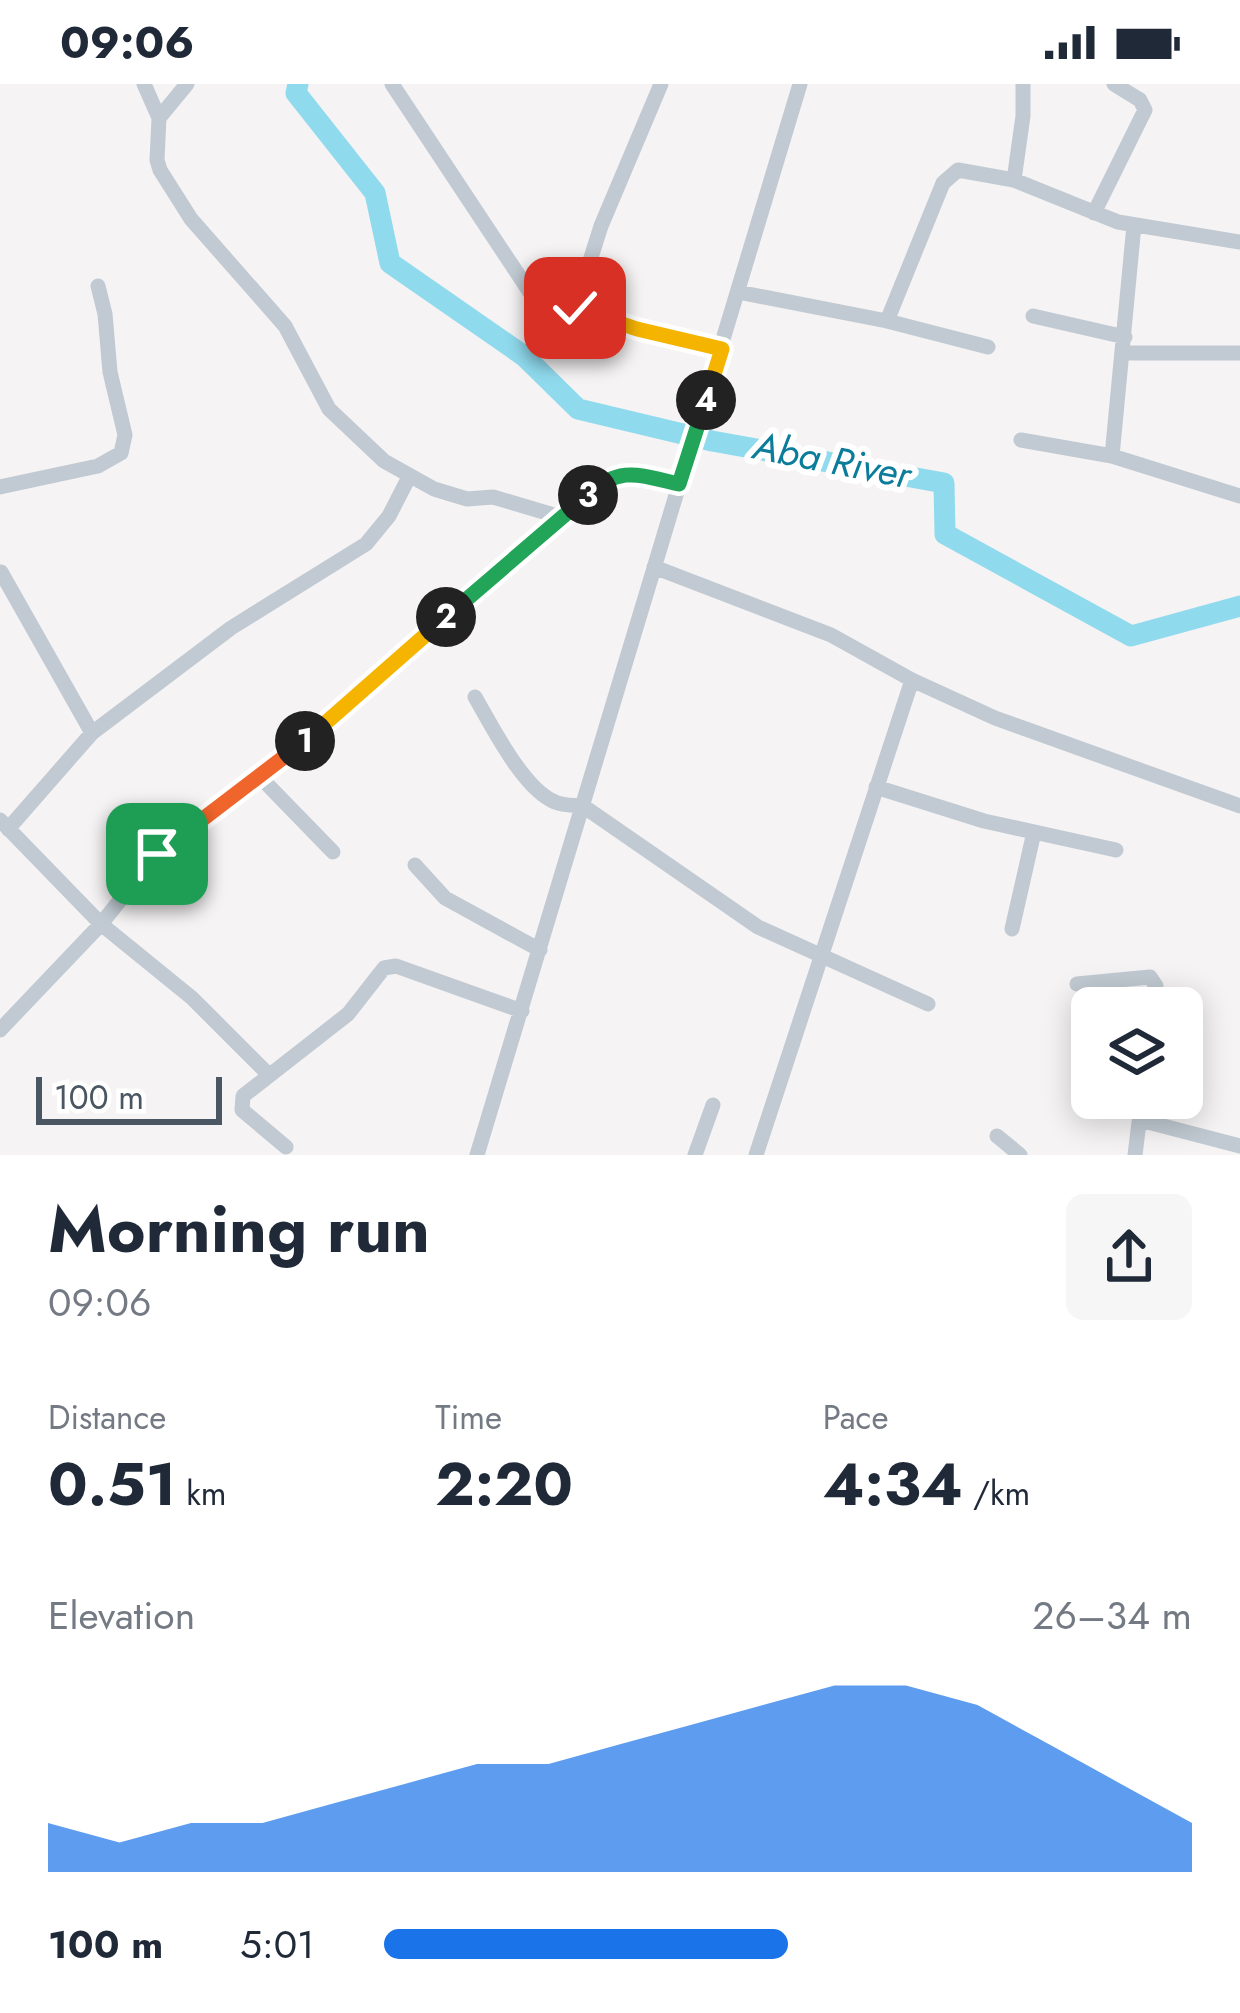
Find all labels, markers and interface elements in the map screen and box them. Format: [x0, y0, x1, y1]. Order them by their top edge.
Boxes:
text: 09:06 [60, 10, 194, 75]
pin [524, 257, 626, 359]
icon: check [542, 275, 608, 341]
pin: 4 [676, 370, 736, 430]
text: 4 [694, 376, 718, 423]
water label: Aba River [747, 417, 918, 504]
pin: 3 [558, 465, 618, 525]
text: 3 [578, 471, 598, 518]
pin: 2 [416, 587, 476, 647]
text: 2 [435, 593, 457, 640]
pin: 1 [275, 711, 335, 771]
text: 1 [297, 717, 313, 764]
pin [106, 803, 208, 905]
icon: arrive [124, 821, 190, 887]
map controls [1071, 987, 1203, 1119]
button: layers [1071, 987, 1203, 1119]
scale bar [36, 1071, 222, 1124]
text: 100 m [54, 1074, 144, 1121]
text: Morning run [48, 1181, 430, 1277]
button: share [1066, 1194, 1192, 1320]
text: 09:06 [48, 1274, 151, 1331]
text: Distance [48, 1394, 166, 1441]
text: Time [435, 1394, 502, 1441]
text: Pace [823, 1394, 888, 1441]
text: 0.51 [48, 1441, 176, 1528]
text: 2:20 [435, 1441, 573, 1528]
text: 4:34 [823, 1441, 963, 1528]
text: km [176, 1470, 226, 1517]
text: /km [963, 1470, 1030, 1517]
text: Elevation [48, 1587, 195, 1644]
text: 26–34 m [1032, 1587, 1192, 1644]
text: 100 m [48, 1916, 163, 1973]
text: 5:01 [240, 1916, 315, 1973]

